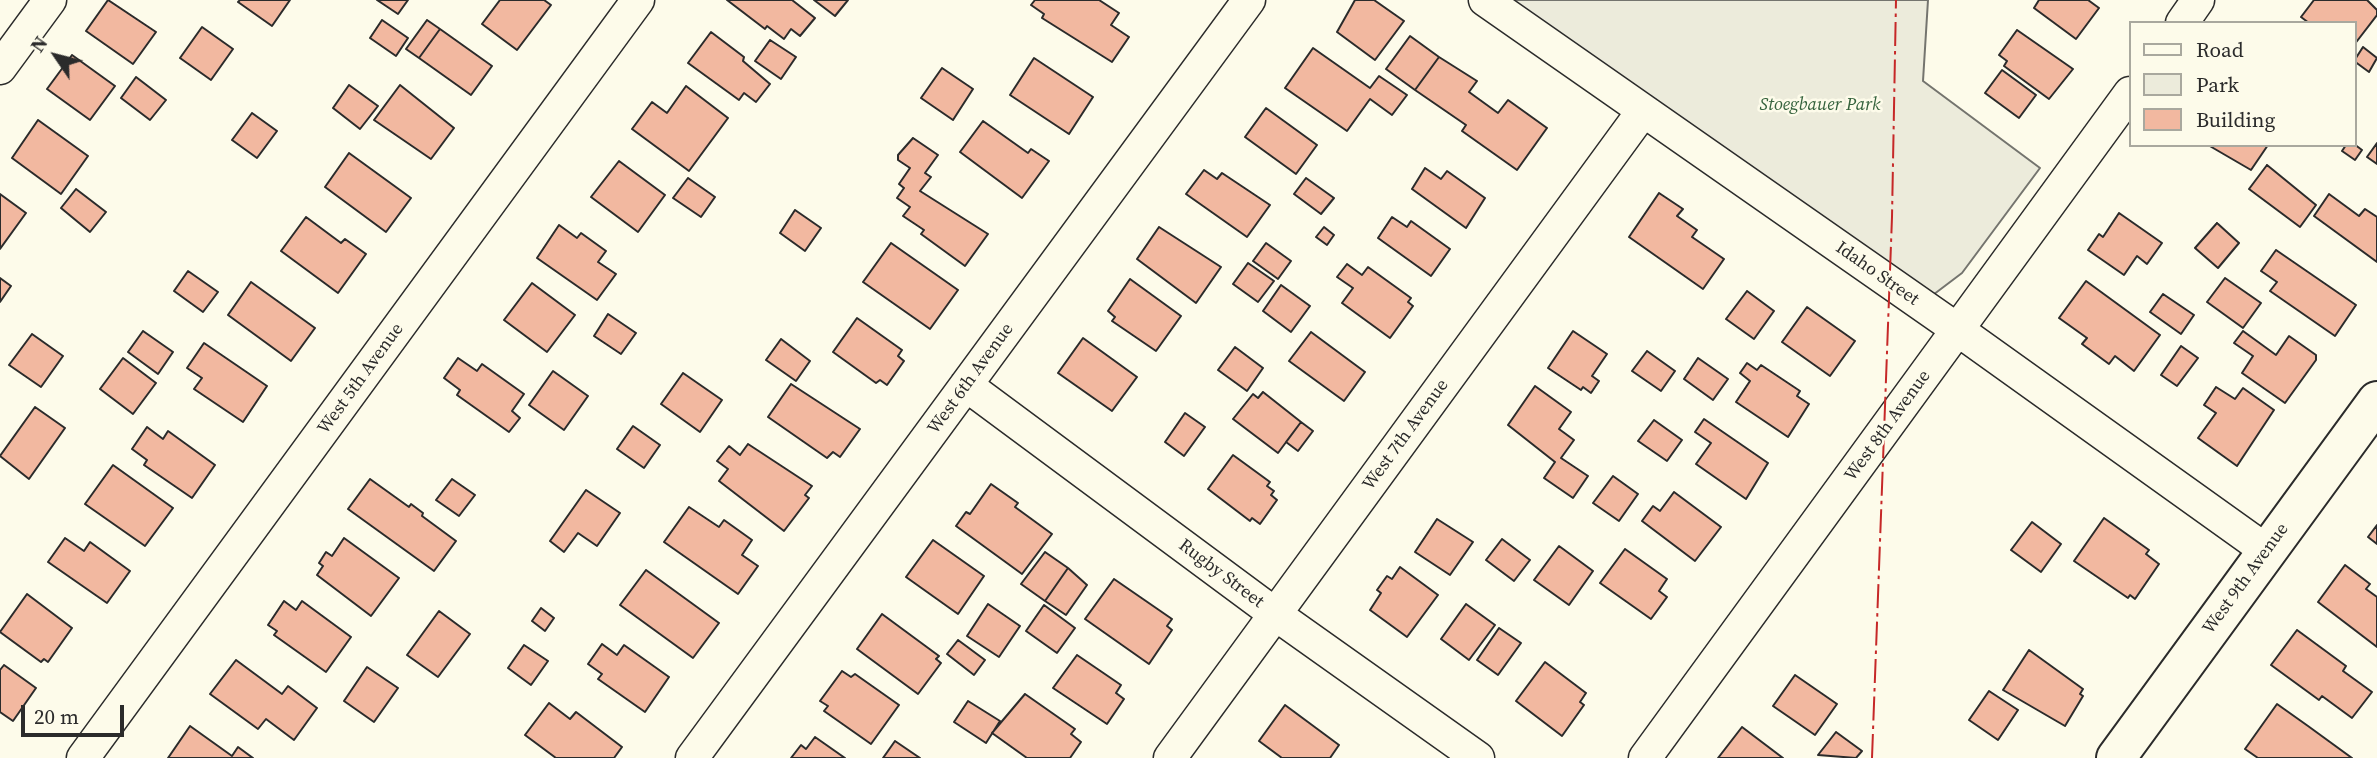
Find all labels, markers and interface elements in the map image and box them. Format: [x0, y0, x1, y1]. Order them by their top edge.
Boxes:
north arrow [21, 21, 91, 91]
legend [2128, 21, 2356, 147]
text: N [24, 31, 53, 57]
text: Road [2196, 35, 2244, 64]
text: Park [2196, 70, 2239, 99]
park label: Stoegbauer Park [1760, 94, 1880, 116]
text: Building [2196, 105, 2275, 134]
street label: Idaho Street [1831, 237, 1923, 311]
street label: West 5th Avenue [313, 319, 409, 439]
street label: West 6th Avenue [923, 319, 1019, 439]
street label: West 8th Avenue [1840, 366, 1936, 486]
street label: West 7th Avenue [1358, 375, 1454, 495]
street label: West 9th Avenue [2198, 519, 2294, 639]
street label: Rugby Street [1174, 535, 1268, 613]
scale bar [24, 692, 128, 736]
text: 20 m [34, 702, 79, 731]

